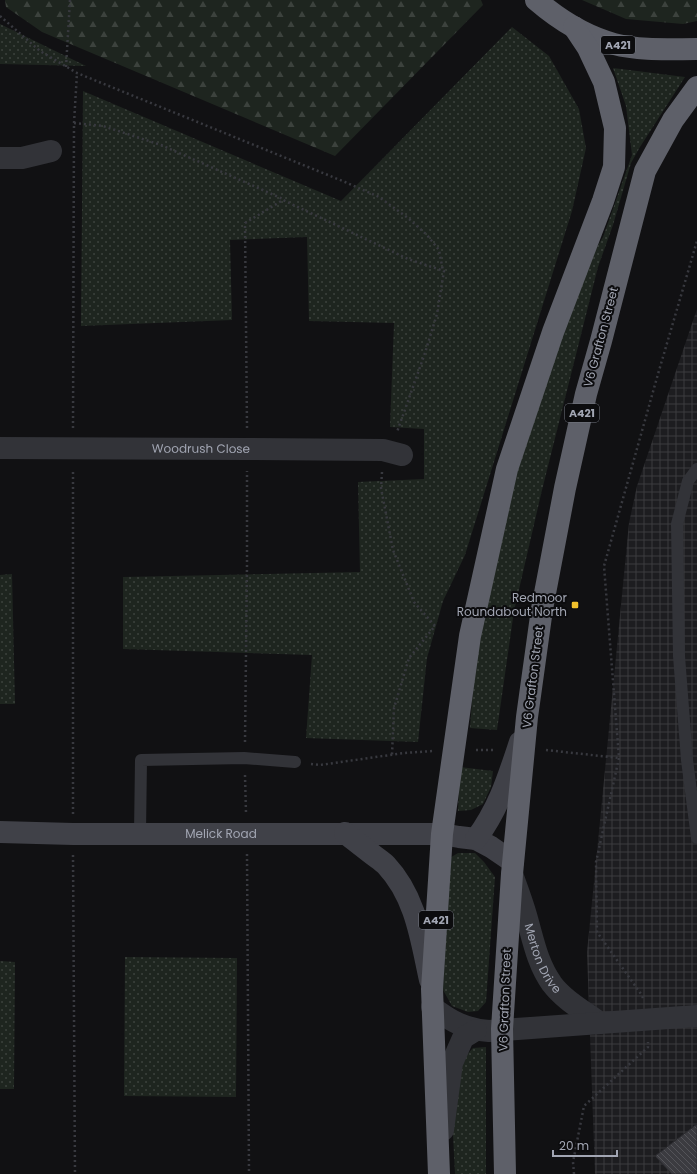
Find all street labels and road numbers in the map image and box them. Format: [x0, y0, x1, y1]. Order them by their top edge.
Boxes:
road number: A421 [601, 36, 635, 54]
street label: V6 Grafton Street [579, 285, 622, 389]
road number: A421 [565, 404, 599, 422]
street label: Woodrush Close [152, 440, 250, 457]
street label: V6 Grafton Street [518, 625, 547, 729]
street label: Melick Road [185, 825, 257, 842]
road number: A421 [419, 911, 453, 929]
street label: Merton Drive [521, 921, 565, 997]
street label: V6 Grafton Street [494, 948, 515, 1052]

